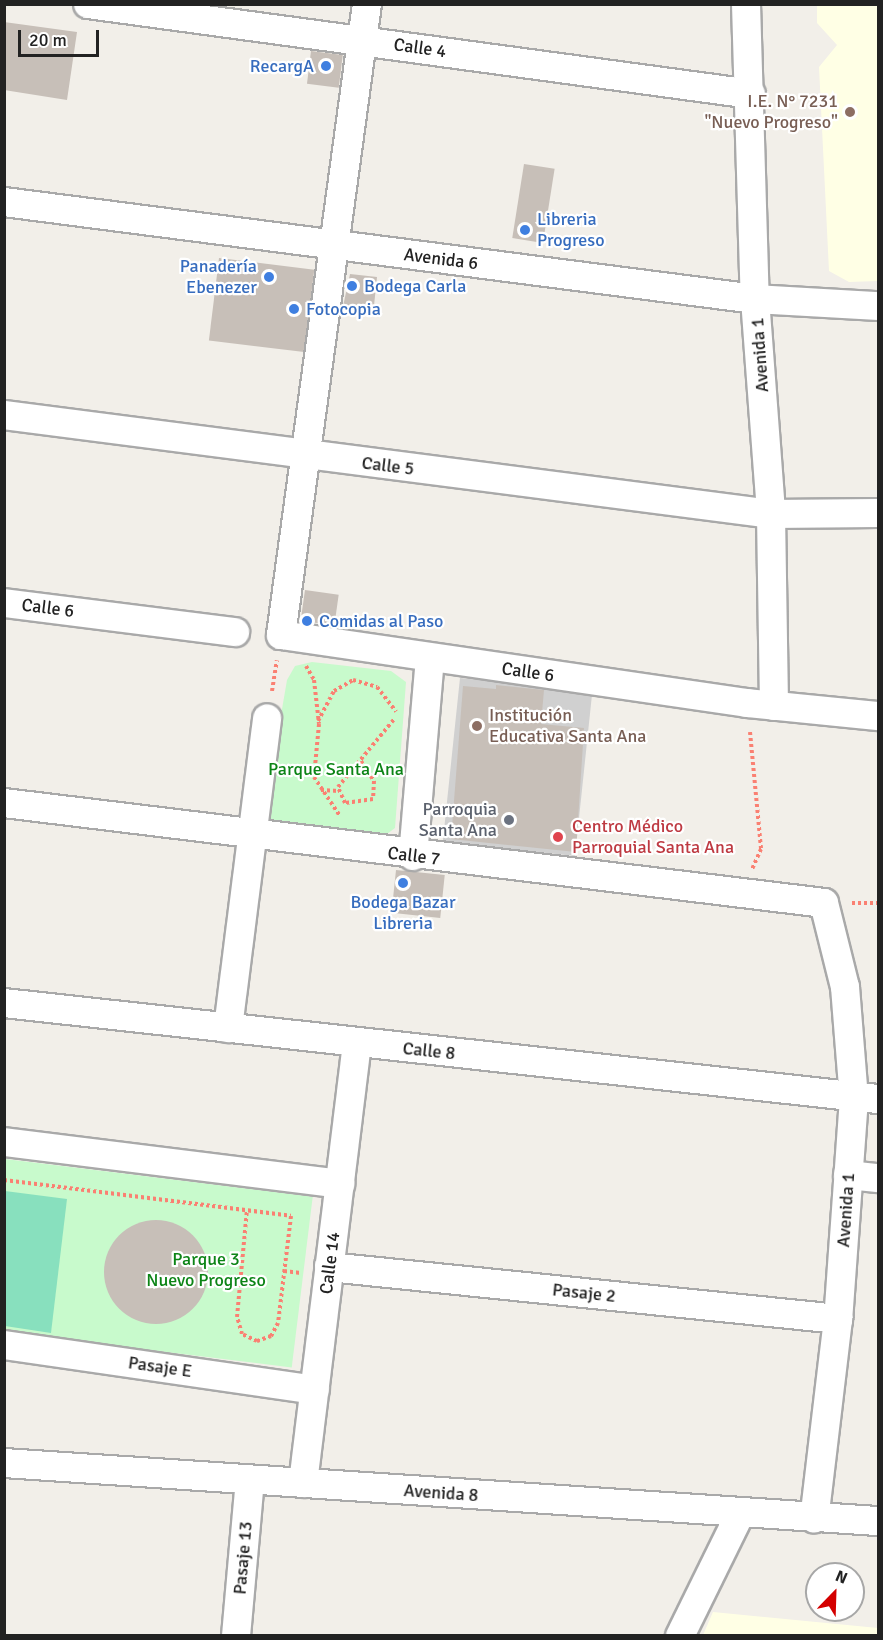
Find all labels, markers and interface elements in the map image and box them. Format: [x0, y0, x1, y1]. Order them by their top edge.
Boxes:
scale bar [21, 18, 102, 56]
text: 20 m [29, 29, 67, 51]
street label: Calle 4 [392, 34, 448, 62]
place label: RecargA [250, 55, 314, 77]
marker: RecargA [319, 59, 333, 73]
place label: I.E. N° 7231 "Nuevo Progreso" [704, 91, 838, 134]
marker: I.E. N° 7231 "Nuevo Progreso" [843, 105, 857, 119]
place label: Libreria Progreso [537, 209, 605, 252]
marker: Libreria Progreso [518, 223, 532, 237]
street label: Avenida 6 [403, 244, 479, 274]
place label: Panadería Ebenezer [180, 256, 257, 298]
marker: Panadería Ebenezer [262, 270, 276, 284]
place label: Bodega Carla [364, 275, 466, 297]
marker: Bodega Carla [345, 279, 359, 293]
place label: Fotocopia [306, 298, 381, 320]
marker: Fotocopia [287, 302, 301, 316]
street label: Avenida 1 [747, 317, 773, 393]
street label: Calle 5 [361, 452, 415, 480]
street label: Calle 6 [21, 594, 75, 622]
place label: Comidas al Paso [319, 610, 443, 632]
marker: Comidas al Paso [300, 614, 314, 628]
street label: Calle 6 [500, 658, 556, 686]
place label: Institución Educativa Santa Ana [489, 705, 646, 748]
marker: Institución Educativa Santa Ana [470, 719, 484, 733]
park label: Parque Santa Ana [268, 758, 404, 780]
place label: Parroquia Santa Ana [419, 799, 497, 842]
marker: Parroquia Santa Ana [502, 813, 516, 827]
place label: Centro Médico Parroquial Santa Ana [572, 816, 734, 858]
marker: Centro Médico Parroquial Santa Ana [549, 828, 567, 846]
street label: Calle 7 [387, 842, 441, 870]
marker: Bodega Bazar Libreria [396, 876, 410, 890]
place label: Bodega Bazar Libreria [350, 892, 456, 934]
street label: Calle 8 [402, 1038, 456, 1064]
street label: Avenida 1 [833, 1172, 859, 1248]
street label: Calle 14 [315, 1231, 345, 1295]
park label: Parque 3 Nuevo Progreso [146, 1249, 266, 1292]
street label: Pasaje 2 [551, 1279, 617, 1307]
street label: Pasaje E [127, 1352, 193, 1382]
street label: Avenida 8 [403, 1480, 479, 1506]
street label: Pasaje 13 [229, 1521, 257, 1595]
north arrow [805, 1562, 865, 1622]
text: N [832, 1566, 850, 1589]

